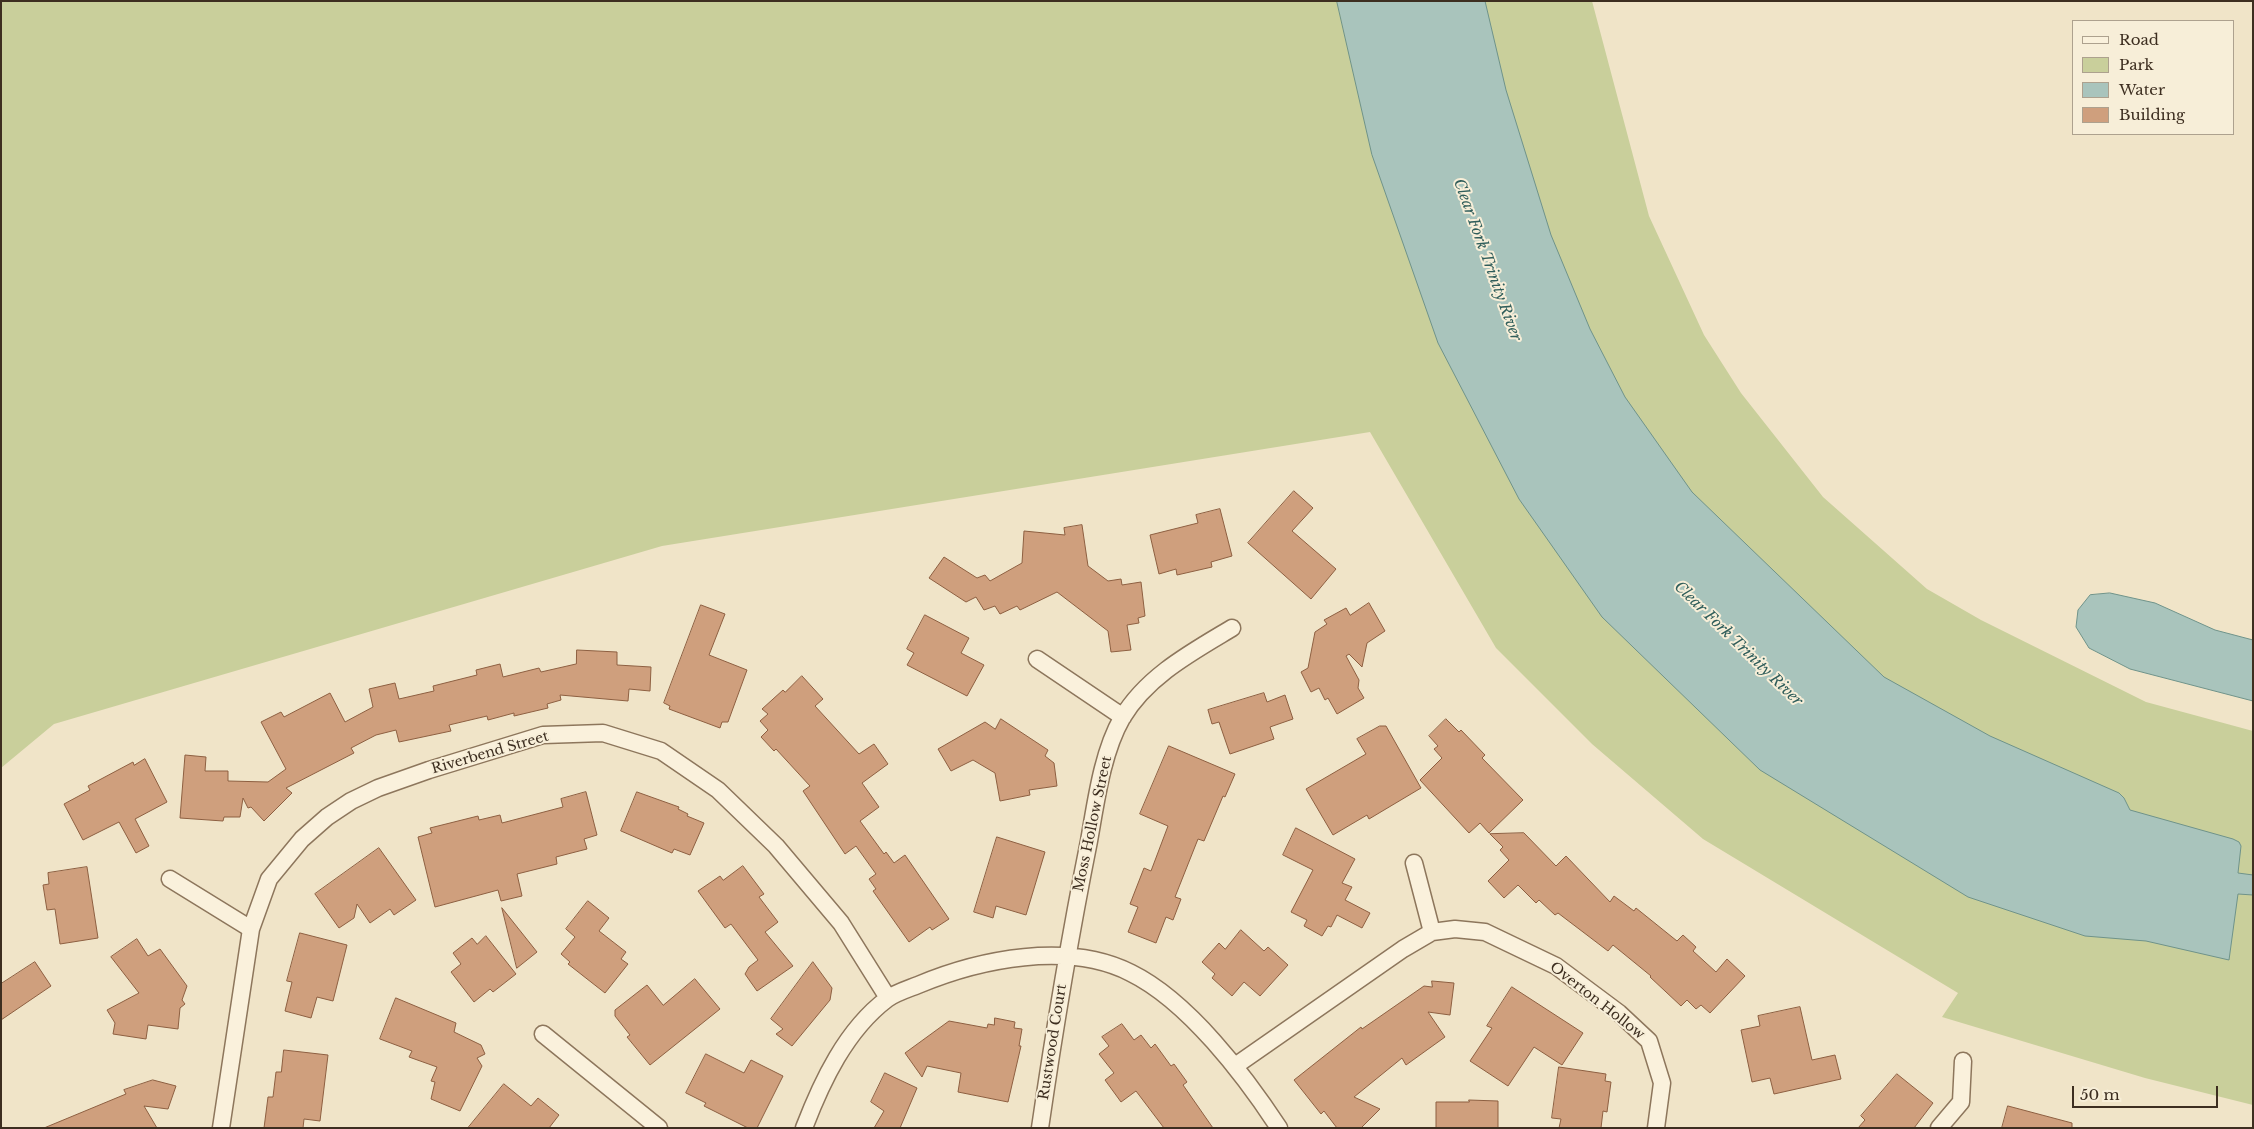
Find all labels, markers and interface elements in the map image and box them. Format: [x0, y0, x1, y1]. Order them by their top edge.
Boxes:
legend [2072, 20, 2234, 135]
text: Road [2119, 30, 2159, 49]
text: Park [2119, 55, 2154, 74]
text: Water [2119, 80, 2165, 99]
text: Building [2119, 105, 2185, 124]
water label: Clear Fork Trinity River [1449, 176, 1525, 344]
water label: Clear Fork Trinity River [1670, 578, 1806, 710]
street label: Riverbend Street [429, 728, 551, 778]
street label: Moss Hollow Street [1070, 755, 1116, 893]
street label: Overton Hollow [1546, 959, 1648, 1043]
street label: Rustwood Court [1036, 983, 1070, 1101]
scale bar [2074, 1076, 2220, 1108]
text: 50 m [2080, 1085, 2120, 1104]

